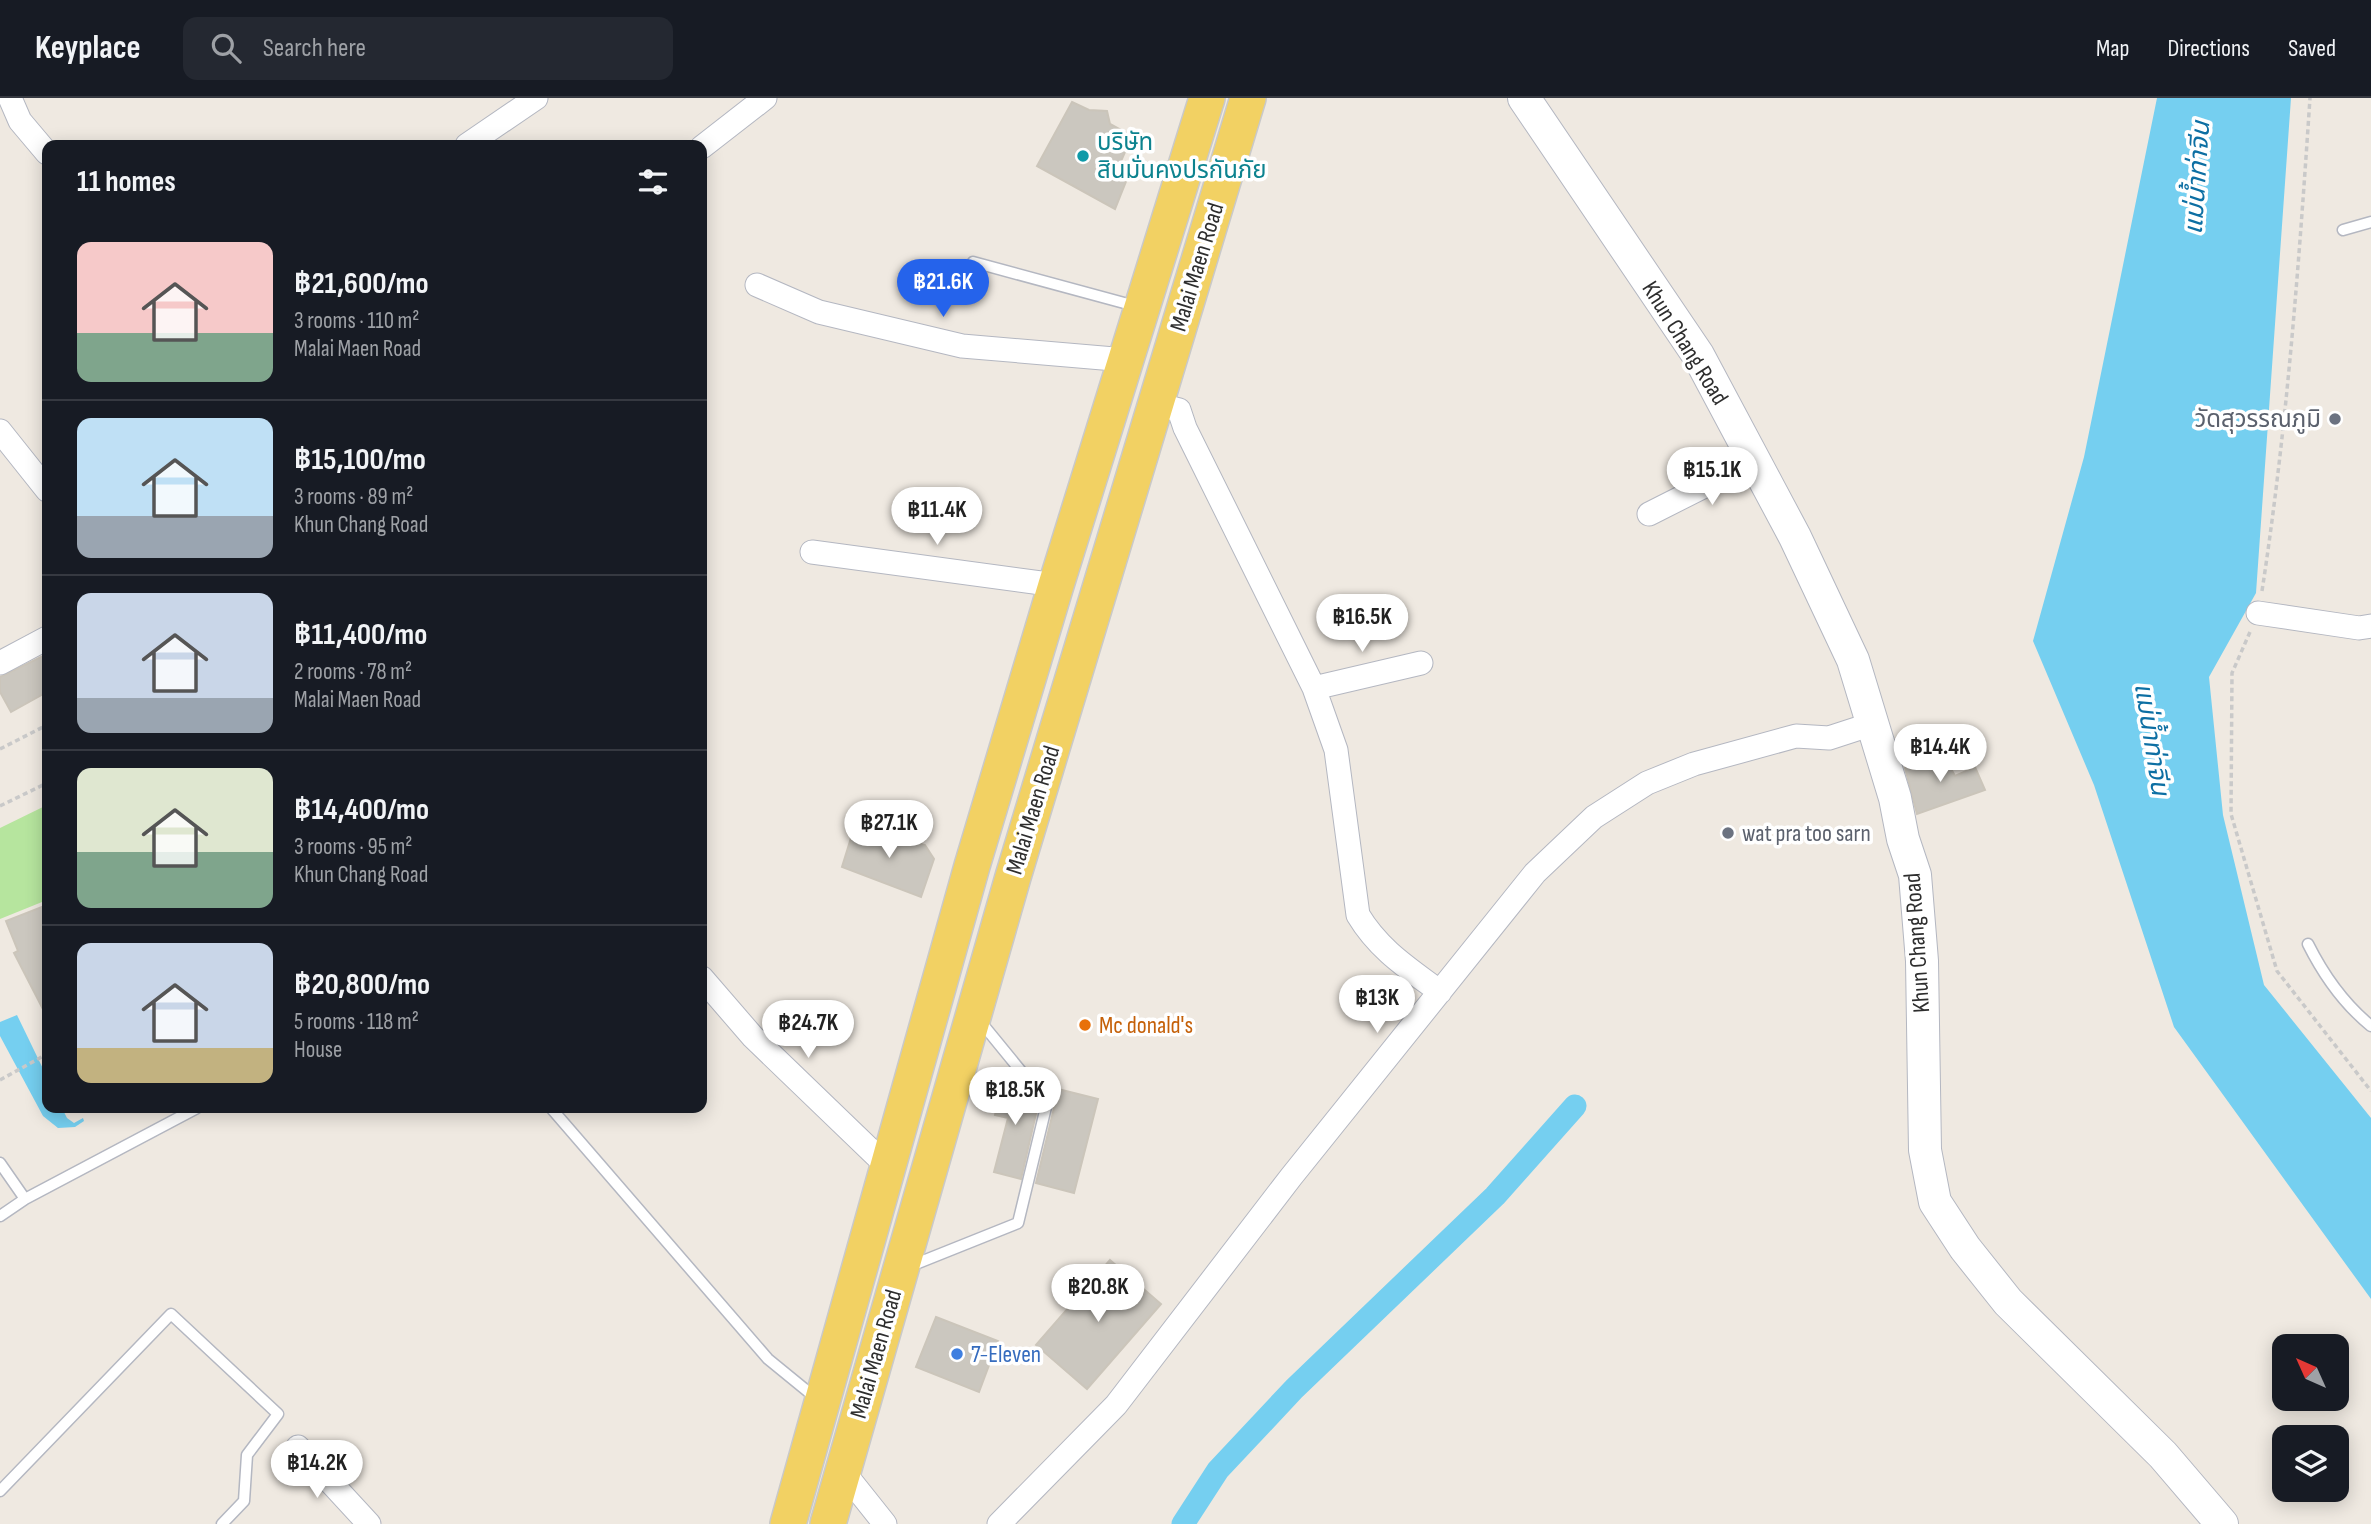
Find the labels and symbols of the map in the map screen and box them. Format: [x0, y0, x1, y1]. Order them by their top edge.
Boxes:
water label: แม่น้ำท่าจีน [2175, 118, 2218, 236]
place label: บริษัท สินมั่นคงปรกันภัย [1097, 128, 1267, 185]
marker: บริษัท สินมั่นคงปรกันภัย [1075, 148, 1091, 164]
street label: Malai Maen Road [1164, 199, 1230, 335]
pin: ฿21.6K [886, 260, 1000, 319]
street label: Khun Chang Road [1636, 276, 1734, 410]
place label: วัดสุวรรณภูมิ [2194, 405, 2321, 434]
marker: วัดสุวรรณภูมิ [2327, 411, 2343, 427]
pin: ฿15.1K [1655, 448, 1769, 507]
pin: ฿11.4K [880, 488, 994, 547]
pin: ฿16.5K [1305, 594, 1419, 654]
water label: แม่น้ำท่าจีน [2127, 680, 2179, 799]
pin: ฿14.4K [1883, 724, 1997, 784]
street label: Malai Maen Road [1000, 742, 1066, 878]
pin: ฿27.1K [832, 800, 946, 860]
place label: wat pra too sarn [1742, 819, 1871, 848]
marker: wat pra too sarn [1720, 825, 1736, 841]
street label: Khun Chang Road [1898, 872, 1936, 1014]
pin: ฿13K [1336, 976, 1418, 1035]
pin: ฿24.7K [751, 1000, 865, 1060]
place label: Mc donald's [1099, 1011, 1193, 1040]
marker: Mc donald's [1077, 1017, 1093, 1033]
pin: ฿18.5K [958, 1068, 1072, 1127]
pin: ฿20.8K [1041, 1264, 1155, 1324]
street label: Malai Maen Road [844, 1286, 908, 1422]
north arrow [2272, 1334, 2348, 1410]
place label: 7-Eleven [971, 1340, 1041, 1369]
marker: 7-Eleven [949, 1346, 965, 1362]
pin: ฿14.2K [260, 1440, 374, 1500]

